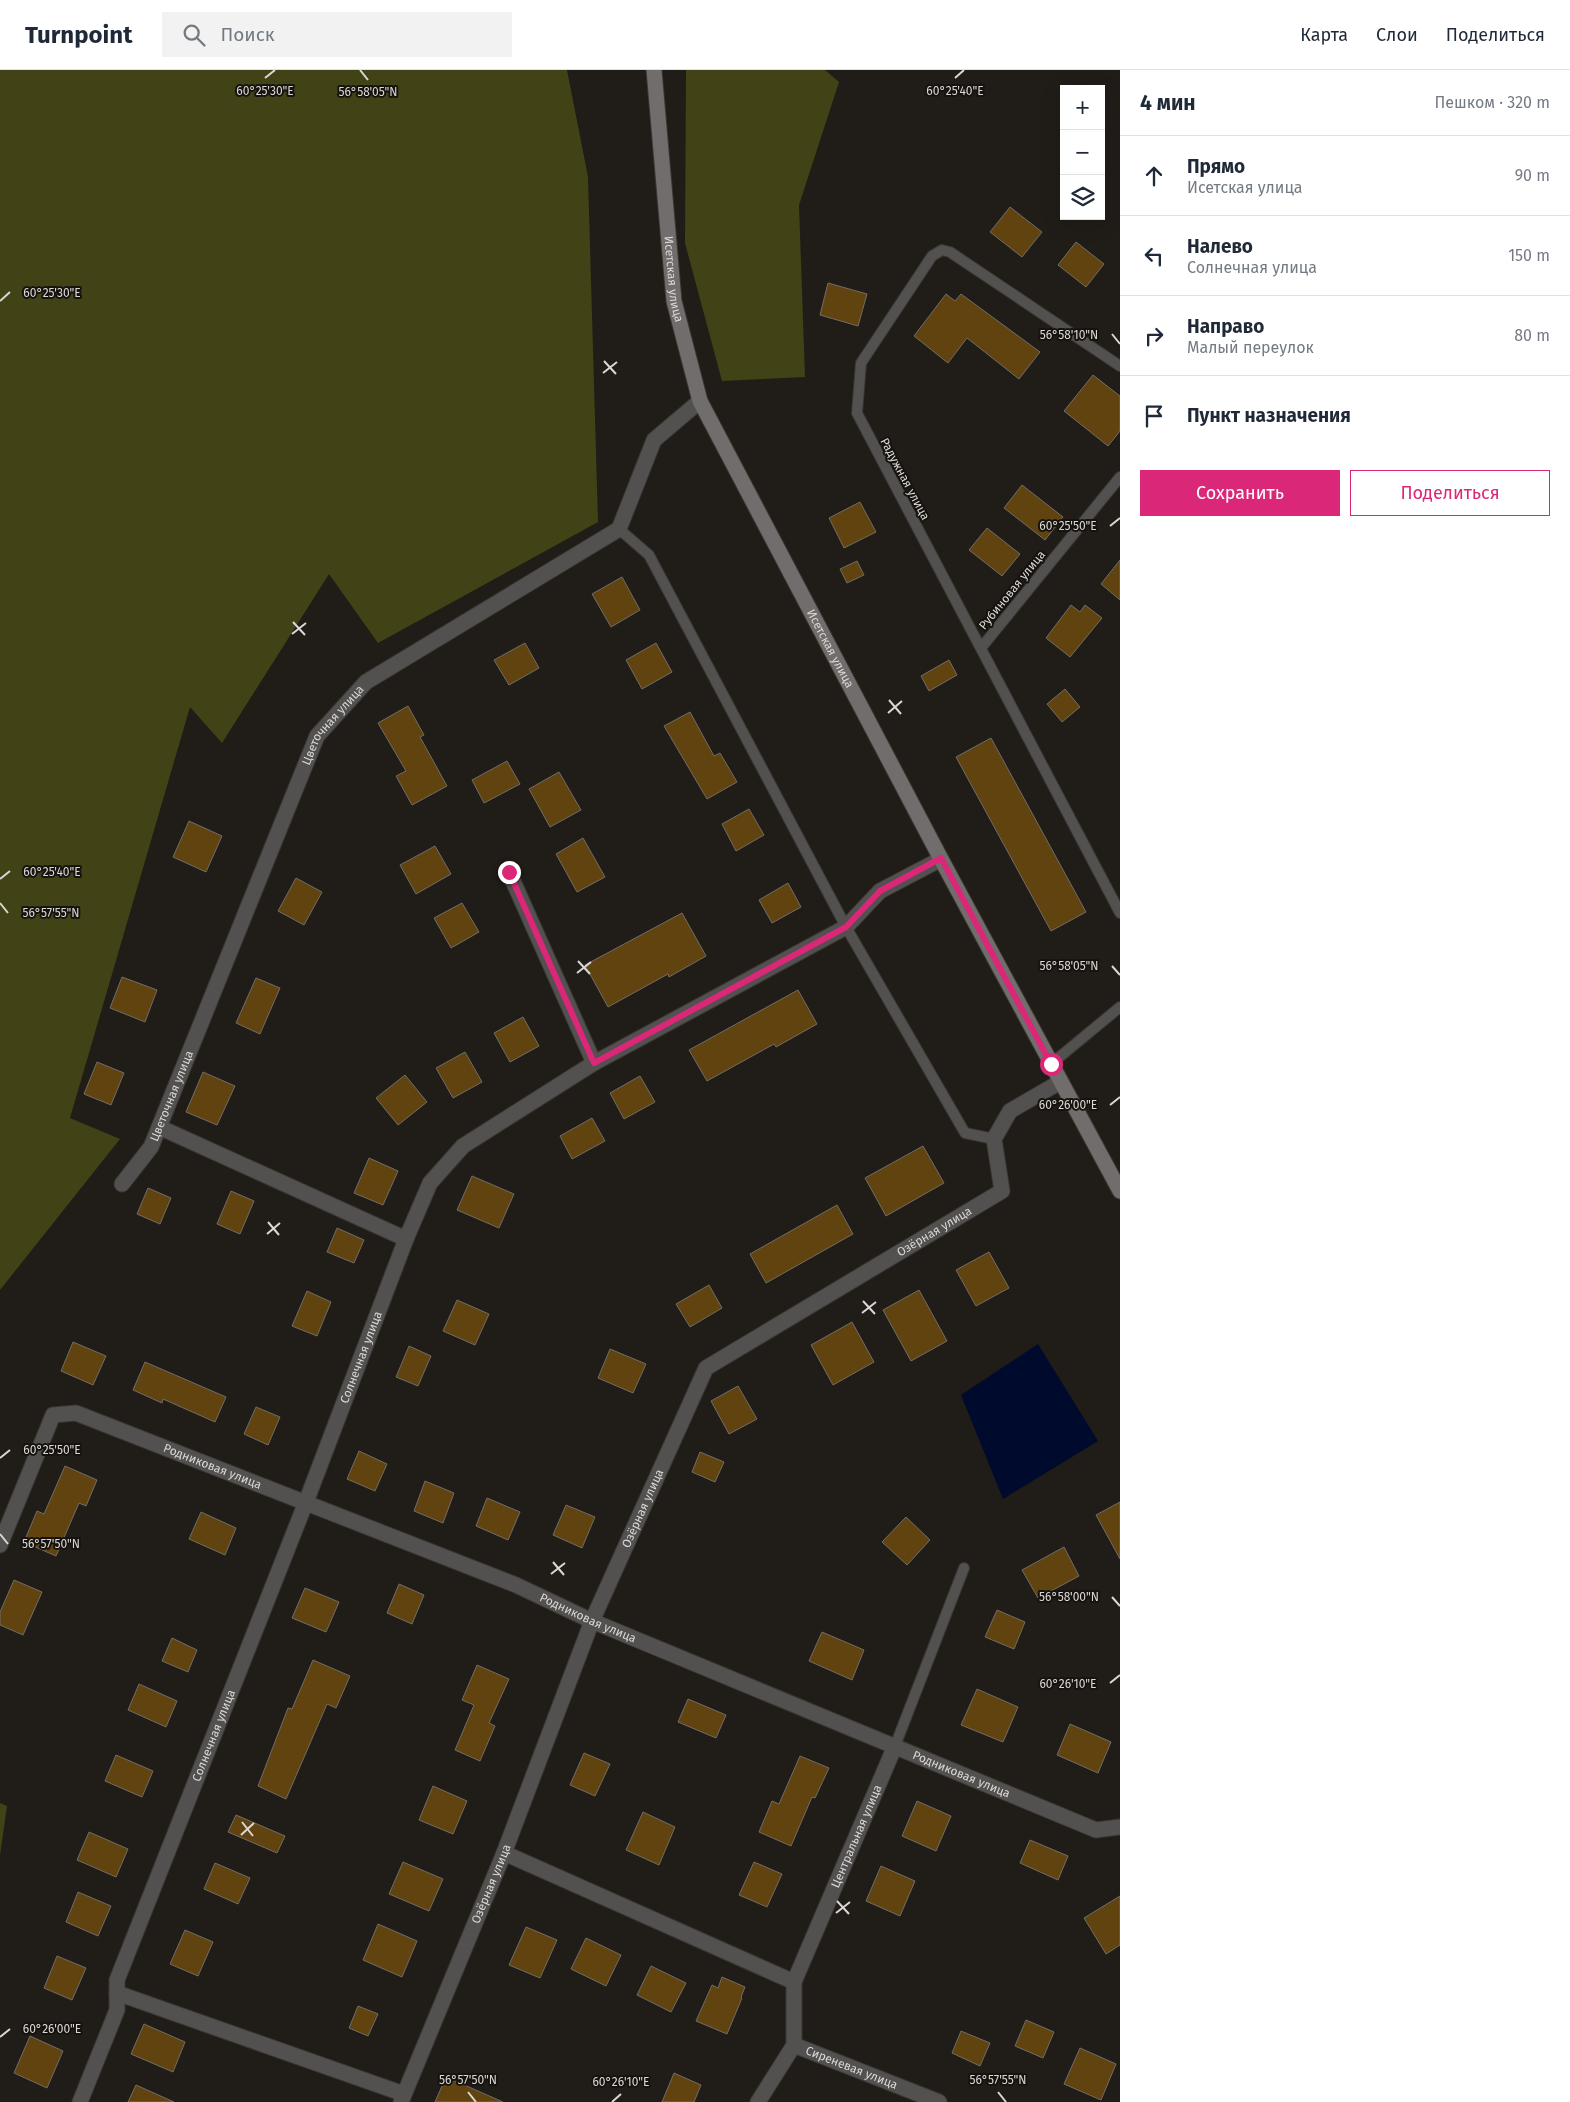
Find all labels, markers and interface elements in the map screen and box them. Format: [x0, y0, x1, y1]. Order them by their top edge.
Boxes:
search box [162, 12, 512, 57]
text: Turnpoint [25, 21, 132, 49]
icon: search [180, 21, 208, 49]
text: Поиск [220, 23, 275, 46]
text: Карта [1300, 24, 1348, 46]
text: Слои [1376, 24, 1418, 46]
text: Поделиться [1446, 24, 1545, 46]
text: 60°25'30"E [236, 84, 294, 98]
text: 60°25'40"E [926, 84, 984, 98]
text: 56°58'05"N [339, 85, 397, 99]
map controls [1060, 85, 1105, 220]
button: + [1060, 85, 1105, 130]
text: 4 мин [1140, 90, 1196, 116]
text: Пешком · 320 m [1435, 93, 1550, 112]
button: − [1060, 130, 1105, 175]
text: Прямо [1187, 155, 1245, 178]
icon: ahead [1140, 162, 1168, 190]
text: 90 m [1515, 166, 1550, 185]
button: layers [1060, 175, 1105, 220]
text: Исетская улица [1187, 178, 1302, 197]
street label: Исетская улица [661, 235, 686, 324]
text: Налево [1187, 235, 1253, 258]
icon: left [1140, 242, 1168, 270]
text: 150 m [1508, 246, 1550, 265]
text: Солнечная улица [1187, 258, 1317, 277]
text: 60°25'30"E [23, 286, 81, 300]
text: Направо [1187, 315, 1264, 338]
icon: right [1140, 322, 1168, 350]
text: 80 m [1514, 326, 1550, 345]
text: 56°58'10"N [1040, 328, 1098, 342]
text: Малый переулок [1187, 338, 1314, 357]
icon: arrive [1140, 402, 1168, 430]
text: Пункт назначения [1187, 404, 1351, 427]
street label: Радужная улица [877, 436, 933, 522]
button: Сохранить [1140, 470, 1340, 516]
button: Поделиться [1350, 470, 1550, 516]
text: 60°25'50"E [1039, 519, 1097, 533]
street label: Рубиновая улица [976, 548, 1048, 632]
street label: Исетская улица [804, 607, 857, 690]
street label: Цветочная улица [299, 682, 367, 767]
route end [498, 861, 521, 884]
text: 60°25'40"E [23, 865, 81, 879]
text: 56°57'55"N [23, 906, 79, 920]
text: 56°58'05"N [1040, 959, 1098, 973]
street label: Цветочная улица [147, 1049, 196, 1143]
route start [1040, 1053, 1063, 1076]
text: 60°26'00"E [1039, 1098, 1097, 1112]
street label: Озёрная улица [894, 1204, 974, 1259]
street label: Солнечная улица [337, 1309, 385, 1405]
street label: Родниковая улица [161, 1441, 264, 1492]
text: 60°25'50"E [23, 1443, 81, 1457]
street label: Озёрная улица [619, 1467, 666, 1550]
text: 56°57'50"N [22, 1537, 80, 1551]
street label: Родниковая улица [537, 1590, 638, 1646]
text: 56°58'00"N [1039, 1590, 1099, 1604]
text: 60°26'10"E [1039, 1677, 1097, 1691]
street label: Солнечная улица [189, 1688, 238, 1783]
street label: Родниковая улица [911, 1748, 1012, 1801]
street label: Центральная улица [828, 1783, 885, 1890]
street label: Озёрная улица [469, 1842, 514, 1926]
text: 60°26'00"E [23, 2022, 81, 2036]
street label: Сиреневая улица [804, 2043, 900, 2092]
text: 56°57'50"N [439, 2073, 497, 2087]
text: 56°57'55"N [970, 2073, 1026, 2087]
text: 60°26'10"E [592, 2075, 650, 2089]

